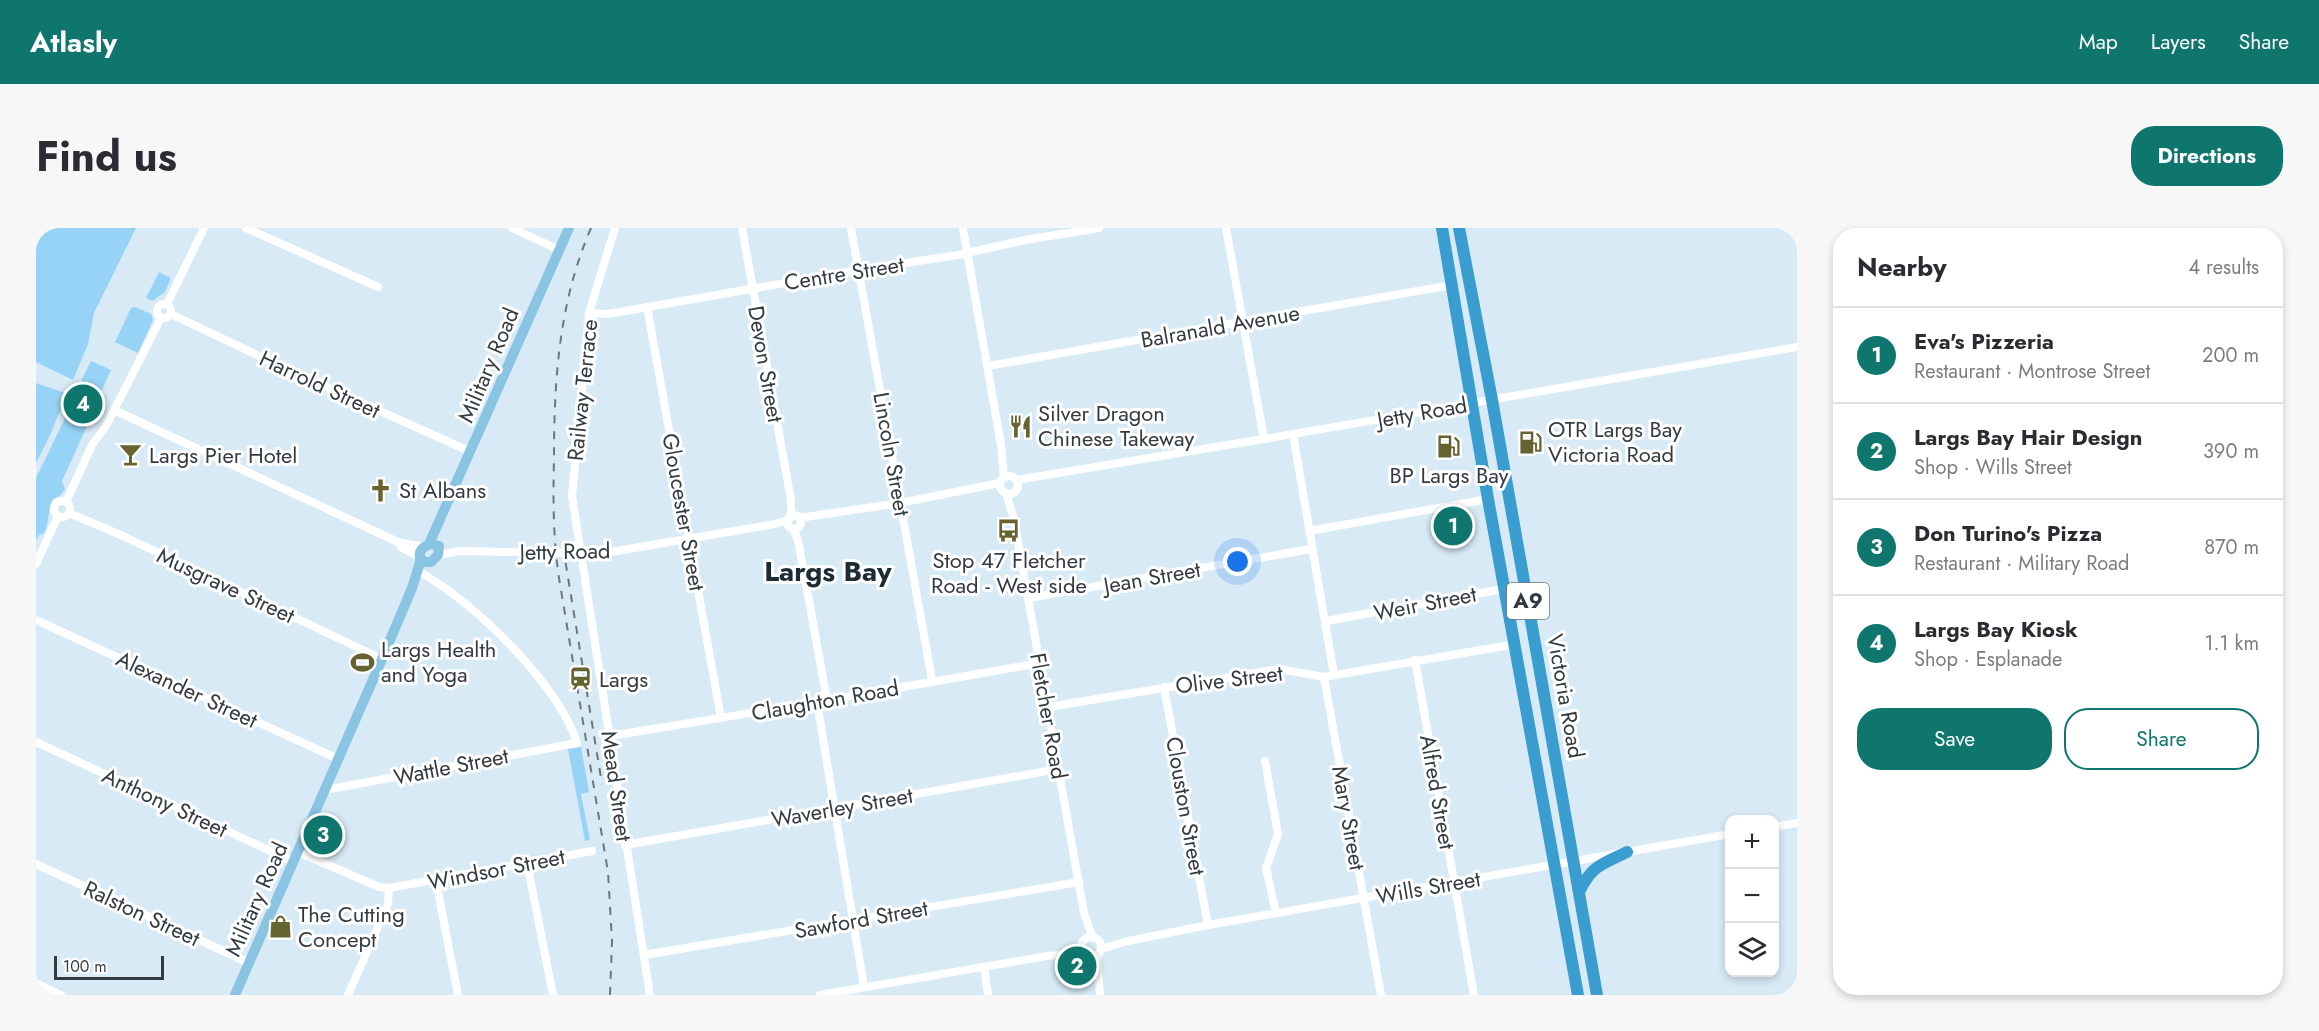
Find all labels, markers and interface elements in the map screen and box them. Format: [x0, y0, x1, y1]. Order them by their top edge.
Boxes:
text: Atlasly [30, 22, 117, 63]
text: Map [2079, 27, 2118, 57]
text: Layers [2151, 27, 2206, 57]
text: Share [2239, 27, 2289, 57]
text: Find us [36, 126, 177, 187]
button: Directions [2131, 126, 2283, 186]
street label: Centre Street [782, 248, 907, 298]
text: Nearby [1857, 248, 1946, 286]
text: 4 results [2188, 253, 2259, 282]
street label: Balranald Avenue [1138, 296, 1302, 356]
street label: Military Road [449, 303, 527, 427]
street label: Devon Street [740, 303, 792, 426]
street label: Railway Terrace [559, 318, 605, 462]
text: Eva's Pizzeria [1914, 325, 2054, 357]
text: 1 [1871, 341, 1882, 370]
text: 200 m [2202, 341, 2259, 370]
street label: Harrold Street [254, 342, 386, 426]
text: Restaurant · Montrose Street [1914, 357, 2150, 386]
pin: 4 [64, 382, 102, 426]
street label: Jetty Road [1372, 388, 1470, 436]
street label: Lincoln Street [865, 389, 919, 519]
place label: Silver Dragon Chinese Takeway [1038, 397, 1194, 454]
restaurant icon: Silver Dragon Chinese Takeway [1007, 413, 1033, 439]
place label: OTR Largs Bay Victoria Road [1548, 413, 1682, 470]
text: Largs Bay Hair Design [1914, 421, 2142, 453]
fuel station icon: OTR Largs Bay Victoria Road [1517, 429, 1543, 455]
street label: Gloucester Street [654, 431, 714, 594]
fuel station icon: BP Largs Bay [1436, 433, 1462, 459]
text: 2 [1870, 437, 1883, 466]
text: 390 m [2203, 437, 2259, 466]
place label: Largs Pier Hotel [149, 439, 297, 471]
bar icon: Largs Pier Hotel [118, 442, 144, 468]
text: Shop · Wills Street [1914, 453, 2072, 482]
place label: BP Largs Bay [1389, 459, 1509, 491]
place label: St Albans [399, 474, 486, 506]
church icon: St Albans [368, 477, 394, 503]
pin: 1 [1434, 504, 1472, 548]
text: Don Turino's Pizza [1914, 517, 2102, 549]
bus stop icon: Stop 47 Fletcher Road - West side [996, 518, 1022, 544]
text: 3 [1870, 533, 1883, 562]
text: 870 m [2204, 533, 2259, 562]
street label: Jetty Road [516, 534, 611, 568]
street label: Musgrave Street [152, 539, 301, 631]
place label: Stop 47 Fletcher Road - West side [931, 544, 1087, 601]
your location [1223, 547, 1252, 576]
text: Restaurant · Military Road [1914, 549, 2129, 578]
district label: Largs Bay [764, 551, 892, 592]
street label: Jean Street [1098, 553, 1204, 602]
street label: Weir Street [1371, 577, 1480, 629]
road number: A9 [1507, 583, 1549, 619]
text: Largs Bay Kiosk [1914, 613, 2078, 645]
text: 4 [1870, 629, 1883, 658]
text: 1.1 km [2205, 629, 2259, 658]
street label: Victoria Road [1539, 631, 1593, 761]
place label: Largs Health and Yoga [381, 633, 496, 690]
street label: Alexander Street [111, 642, 263, 736]
text: Shop · Esplanade [1914, 645, 2062, 674]
sports icon: Largs Health and Yoga [350, 649, 376, 675]
street label: Fletcher Road [1022, 650, 1076, 782]
street label: Olive Street [1173, 656, 1285, 701]
place label: Largs [599, 663, 648, 695]
station icon: Largs [568, 666, 594, 692]
street label: Claughton Road [749, 671, 901, 729]
button: Save [1857, 708, 2052, 770]
button: Share [2064, 708, 2259, 770]
street label: Mead Street [593, 729, 641, 844]
street label: Alfred Street [1412, 732, 1464, 853]
street label: Clouston Street [1158, 734, 1214, 879]
street label: Wattle Street [391, 739, 512, 793]
street label: Anthony Street [97, 759, 234, 845]
street label: Mary Street [1324, 763, 1374, 873]
street label: Waverley Street [769, 779, 916, 835]
pin: 3 [304, 812, 342, 858]
map controls [1725, 815, 1779, 977]
button: + [1725, 815, 1779, 869]
street label: Military Road [217, 837, 295, 961]
street label: Windsor Street [425, 840, 568, 898]
street label: Wills Street [1373, 862, 1483, 912]
button: − [1725, 869, 1779, 923]
street label: Ralston Street [79, 872, 206, 954]
street label: Sawford Street [792, 891, 931, 946]
place label: The Cutting Concept [298, 898, 405, 955]
shop icon: The Cutting Concept [267, 914, 293, 940]
button: layers [1725, 923, 1779, 977]
pin: 2 [1058, 944, 1096, 988]
scale bar [54, 953, 164, 980]
text: 100 m [63, 955, 107, 978]

